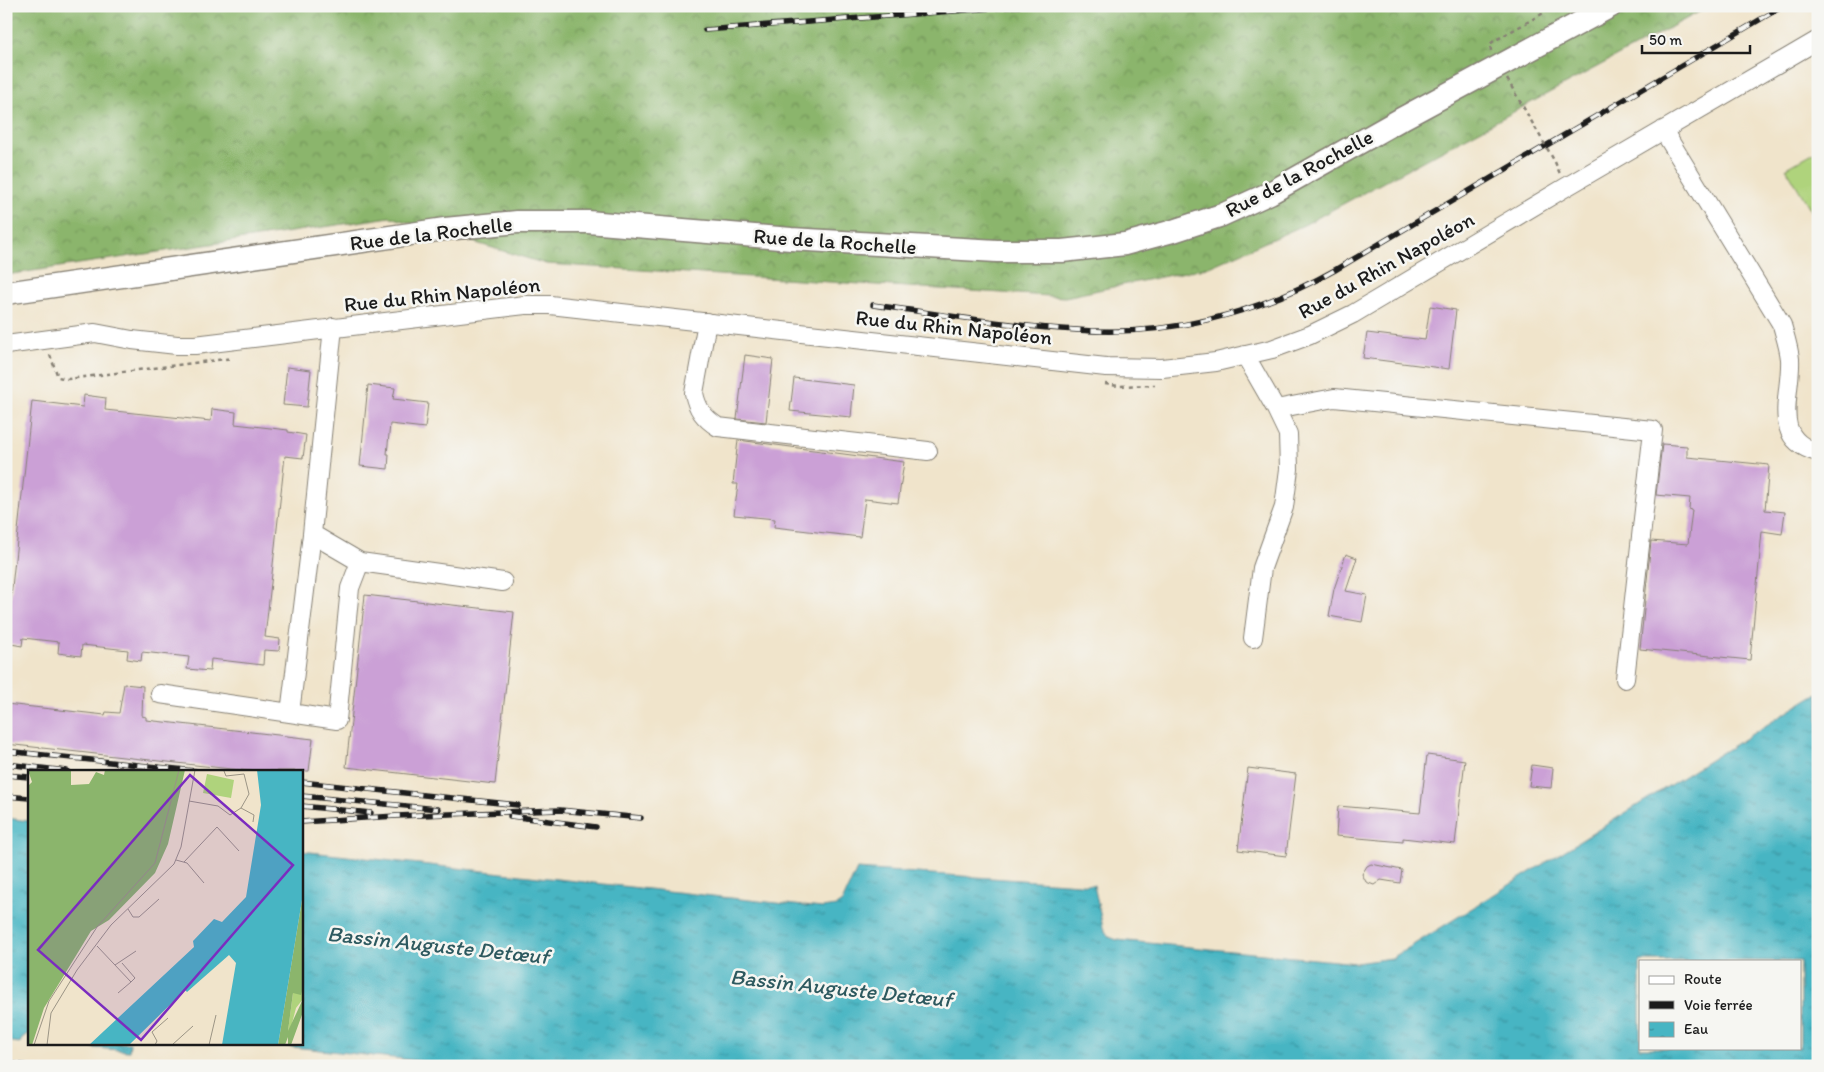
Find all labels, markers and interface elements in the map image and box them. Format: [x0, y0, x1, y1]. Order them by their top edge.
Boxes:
scale bar [1642, 22, 1749, 54]
text: 50 m [1649, 31, 1682, 49]
street label: Rue de la Rochelle [1221, 124, 1377, 222]
street label: Rue du Rhin Napoléon [1294, 206, 1478, 324]
street label: Rue de la Rochelle [348, 211, 514, 255]
street label: Rue de la Rochelle [753, 223, 917, 259]
street label: Rue du Rhin Napoléon [343, 271, 542, 317]
street label: Rue du Rhin Napoléon [855, 304, 1054, 350]
inset map [28, 770, 302, 1044]
water label: Bassin Auguste Detœuf [326, 920, 554, 970]
legend [1639, 960, 1802, 1050]
water label: Bassin Auguste Detœuf [729, 963, 957, 1013]
text: Route [1684, 970, 1722, 988]
text: Voie ferrée [1684, 996, 1753, 1014]
text: Eau [1684, 1020, 1708, 1038]

